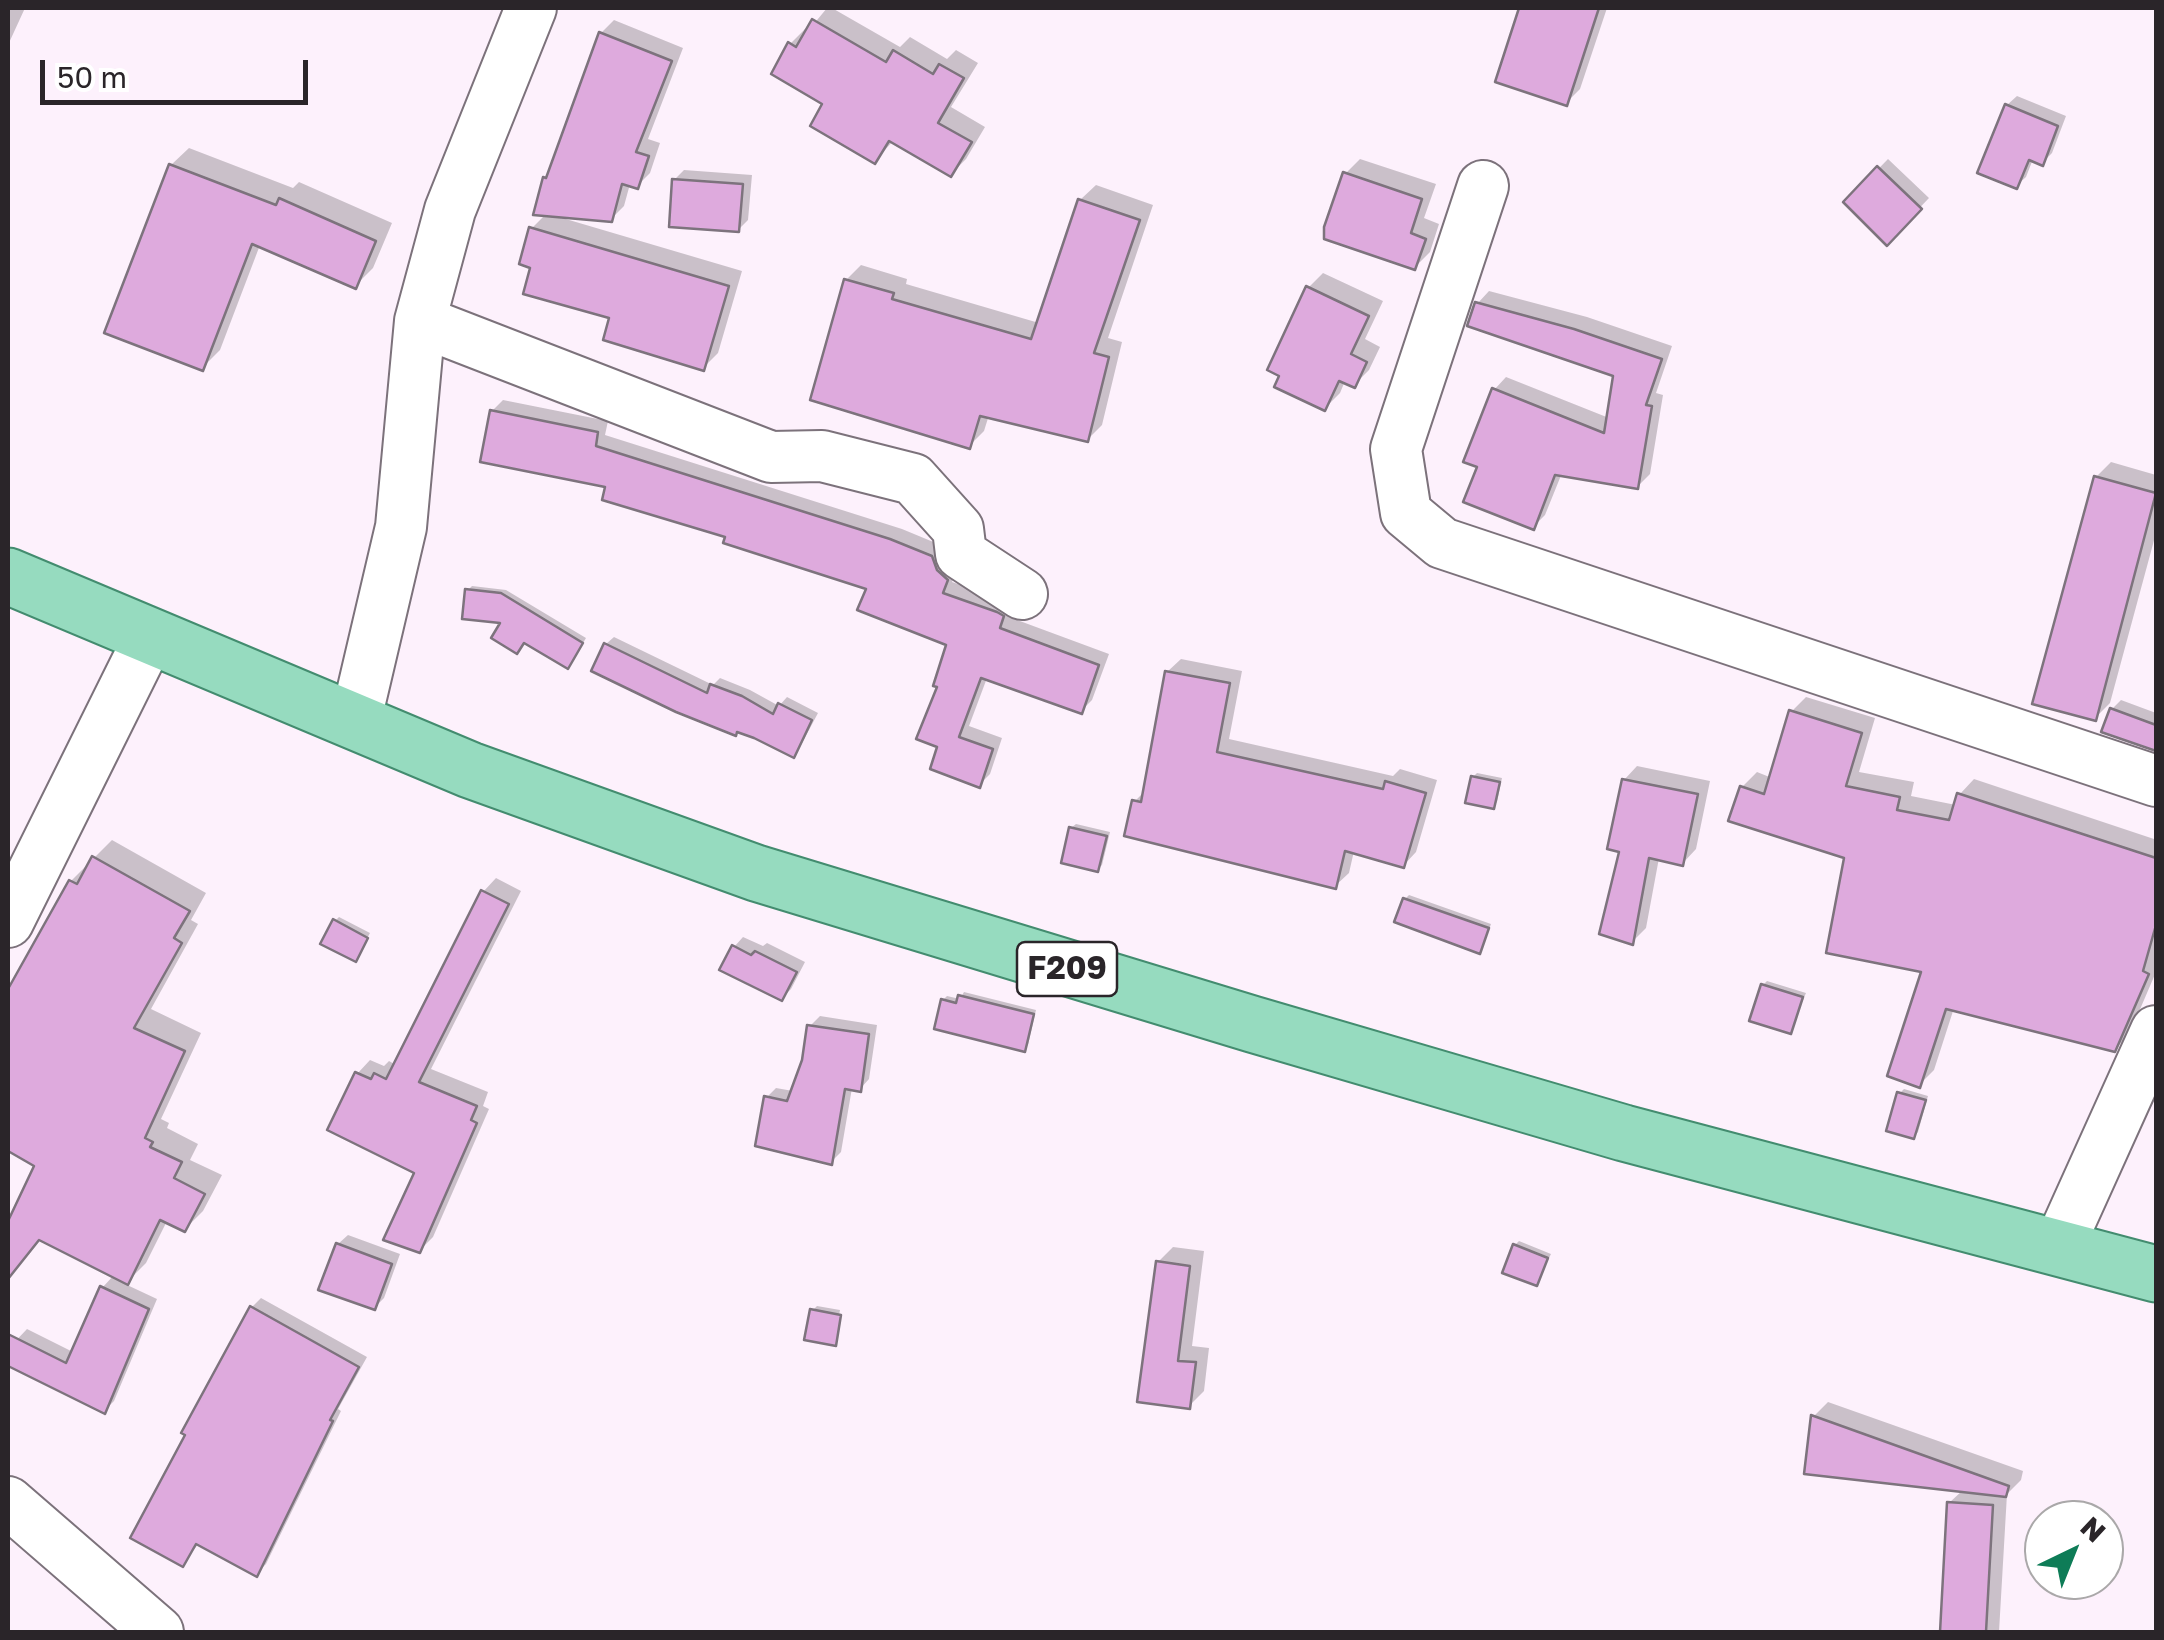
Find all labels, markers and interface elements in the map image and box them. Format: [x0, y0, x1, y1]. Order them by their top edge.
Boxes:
scale bar [45, 40, 312, 102]
text: 50 m [57, 59, 127, 95]
road number: F209 [1017, 942, 1117, 996]
north arrow [2024, 1500, 2124, 1600]
text: N [2074, 1510, 2112, 1548]

